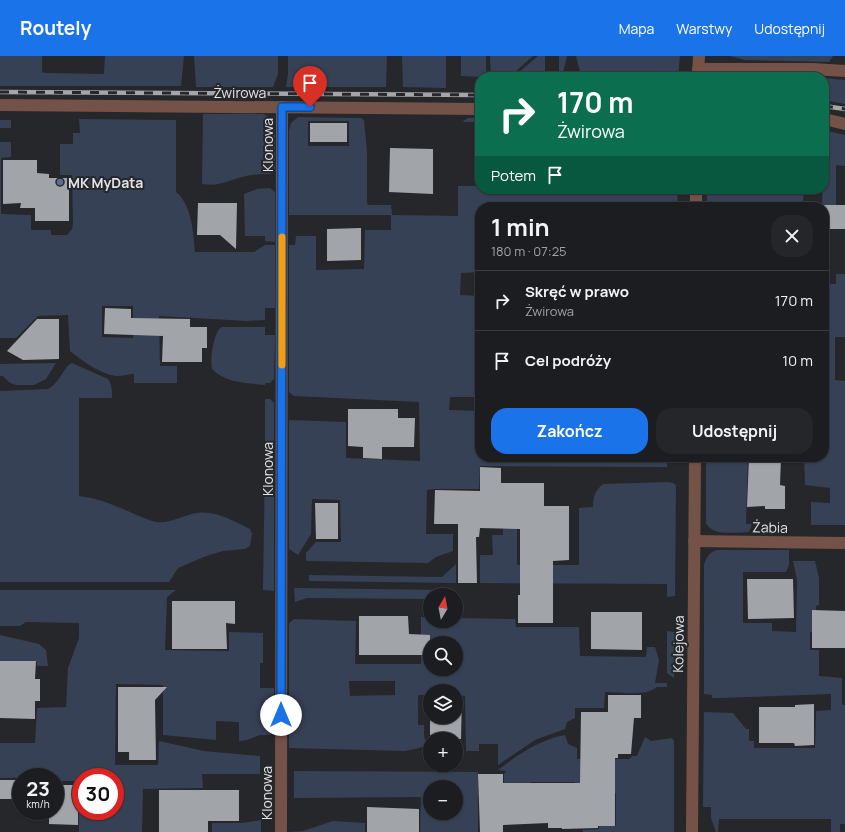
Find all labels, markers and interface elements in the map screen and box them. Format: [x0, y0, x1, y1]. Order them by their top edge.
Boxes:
text: Routely [20, 15, 91, 41]
text: Mapa [619, 19, 654, 38]
text: Warstwy [676, 19, 732, 38]
text: Udostępnij [754, 19, 825, 38]
pin [293, 66, 327, 107]
icon: arrive [299, 72, 321, 94]
street label: Żwirowa [214, 83, 266, 102]
text: 170 m [557, 83, 633, 121]
icon: right [491, 88, 543, 140]
street label: Klonowa [258, 118, 277, 172]
text: Żwirowa [557, 119, 625, 143]
icon: arrive [544, 164, 566, 186]
text: Potem [491, 165, 536, 186]
place label: MK MyData [68, 173, 143, 192]
marker: MK MyData [55, 177, 65, 187]
text: 1 min [491, 210, 550, 243]
button: close [771, 215, 813, 257]
text: 180 m · 07:25 [491, 242, 567, 260]
text: Skręć w prawo [525, 281, 629, 302]
icon: right [491, 290, 513, 312]
text: 170 m [775, 290, 813, 311]
text: Żwirowa [525, 302, 574, 320]
icon: arrive [491, 350, 513, 372]
text: Cel podróży [525, 350, 611, 371]
text: 10 m [782, 350, 813, 371]
button: Zakończ [491, 408, 648, 454]
button: Udostępnij [656, 408, 813, 454]
street label: Klonowa [258, 442, 277, 496]
street label: Żabia [752, 517, 788, 537]
north arrow [423, 588, 463, 628]
map controls [423, 588, 463, 820]
street label: Kolejowa [668, 615, 688, 673]
button: search [423, 636, 463, 676]
button: layers [423, 684, 463, 724]
position arrow [260, 694, 302, 736]
button: + [423, 732, 463, 772]
street label: Klonowa [257, 766, 276, 820]
speed limit sign: 30 [72, 768, 124, 820]
text: 23 [26, 775, 50, 802]
button: − [423, 780, 463, 820]
text: km/h [26, 797, 50, 811]

